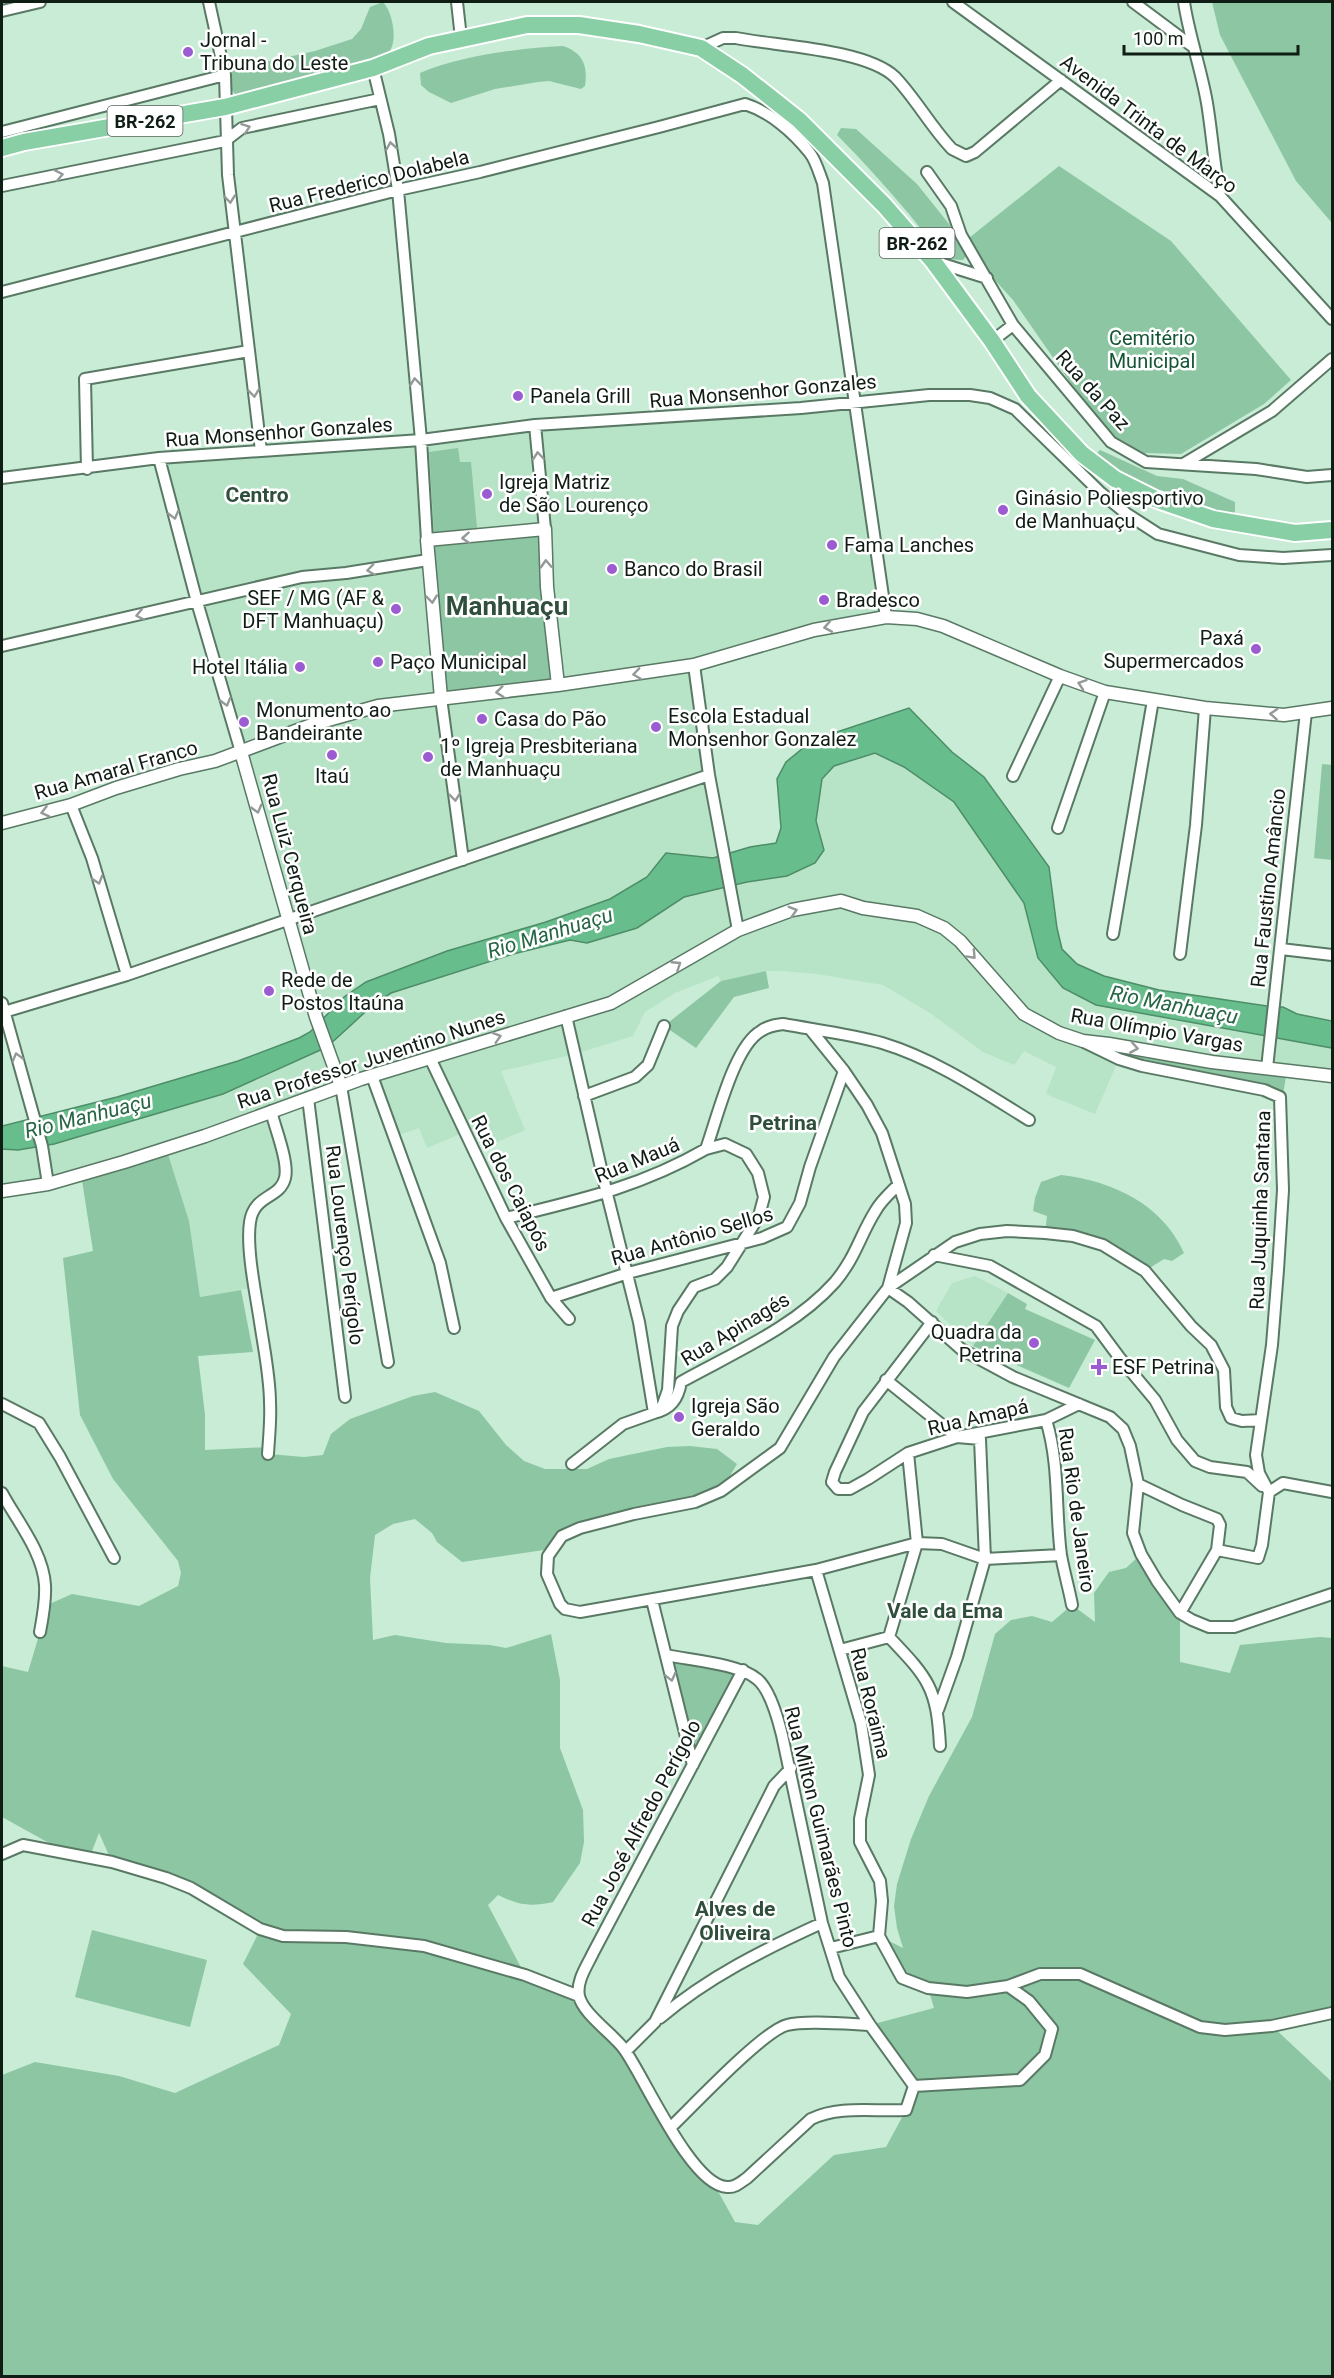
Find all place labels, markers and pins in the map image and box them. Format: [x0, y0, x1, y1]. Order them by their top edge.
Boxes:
place label: Jornal - Tribuna do Leste [200, 28, 348, 75]
marker: Jornal - Tribuna do Leste [181, 45, 195, 59]
place label: Panela Grill [530, 384, 631, 408]
marker: Panela Grill [511, 389, 525, 403]
place label: Igreja Matriz de São Lourenço [499, 470, 648, 517]
place label: Ginásio Poliesportivo de Manhuaçu [1015, 486, 1204, 533]
marker: Igreja Matriz de São Lourenço [480, 487, 494, 501]
marker: Ginásio Poliesportivo de Manhuaçu [996, 503, 1010, 517]
place label: Fama Lanches [844, 533, 974, 557]
marker: Fama Lanches [825, 538, 839, 552]
place label: Banco do Brasil [624, 557, 763, 581]
marker: Banco do Brasil [605, 562, 619, 576]
place label: SEF / MG (AF & DFT Manhuaçu) [242, 586, 385, 633]
place label: Bradesco [836, 588, 920, 612]
marker: Bradesco [817, 593, 831, 607]
marker: SEF / MG (AF & DFT Manhuaçu) [389, 602, 403, 616]
place label: Paxá Supermercados [1103, 626, 1244, 673]
marker: Paxá Supermercados [1249, 642, 1263, 656]
place label: Paço Municipal [390, 650, 527, 674]
place label: Hotel Itália [192, 655, 288, 679]
marker: Paço Municipal [371, 655, 385, 669]
marker: Hotel Itália [293, 660, 307, 674]
place label: Monumento ao Bandeirante [256, 698, 391, 745]
place label: Escola Estadual Monsenhor Gonzalez [668, 704, 856, 751]
place label: Casa do Pão [494, 707, 607, 731]
marker: Casa do Pão [475, 712, 489, 726]
marker: Monumento ao Bandeirante [237, 715, 251, 729]
marker: Escola Estadual Monsenhor Gonzalez [649, 720, 663, 734]
place label: 1º Igreja Presbiteriana de Manhuaçu [440, 734, 638, 781]
marker: Itaú [325, 748, 339, 762]
marker: 1º Igreja Presbiteriana de Manhuaçu [421, 750, 435, 764]
place label: Itaú [315, 764, 349, 788]
place label: Rede de Postos Itaúna [281, 968, 404, 1015]
marker: Rede de Postos Itaúna [262, 984, 276, 998]
place label: Quadra da Petrina [931, 1320, 1022, 1367]
marker: Quadra da Petrina [1027, 1336, 1041, 1350]
place label: ESF Petrina [1112, 1355, 1214, 1379]
marker: ESF Petrina [1090, 1358, 1108, 1376]
place label: Igreja São Geraldo [691, 1394, 780, 1441]
marker: Igreja São Geraldo [672, 1410, 686, 1424]

